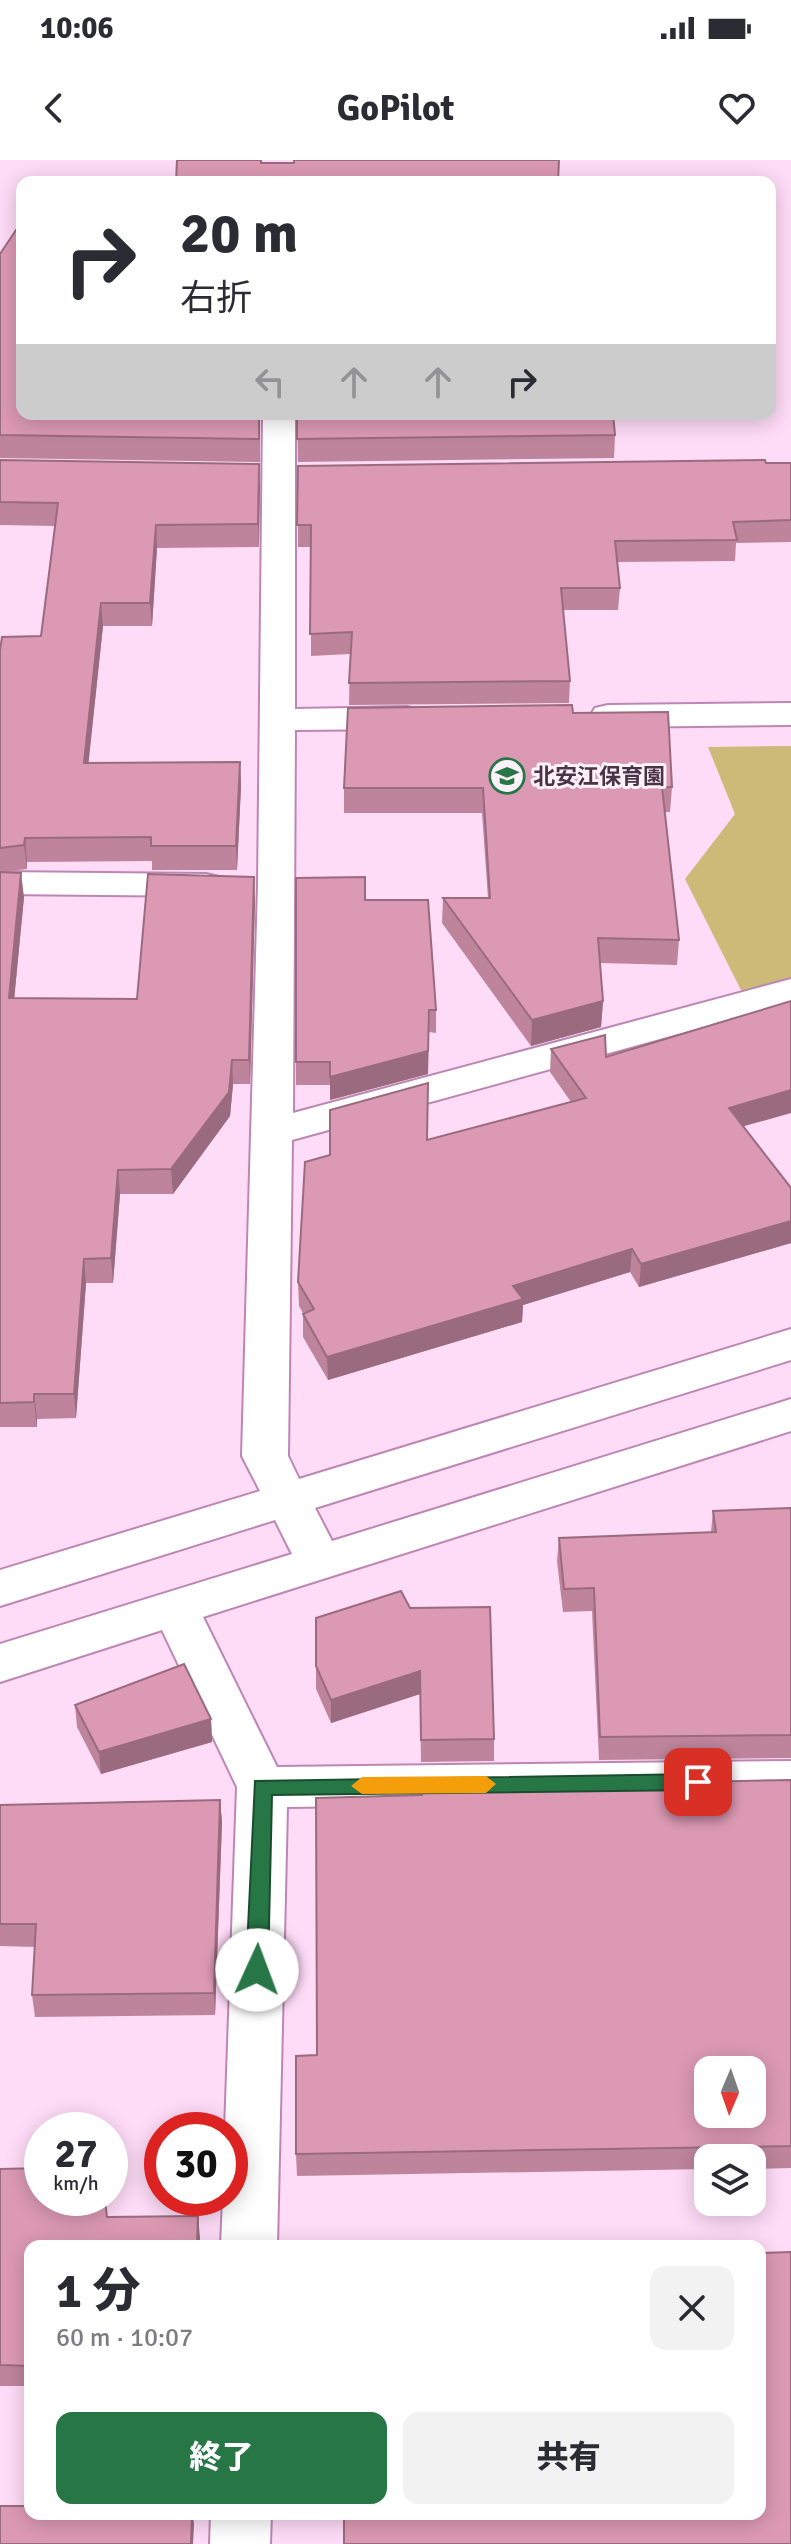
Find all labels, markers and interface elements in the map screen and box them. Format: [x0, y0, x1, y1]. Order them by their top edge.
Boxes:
text: 10:06 [40, 10, 114, 47]
icon: back [32, 86, 76, 130]
text: GoPilot [337, 86, 454, 131]
icon: heart [715, 86, 759, 130]
text: 20 m [180, 199, 298, 268]
icon: right [48, 208, 152, 312]
text: 右折 [180, 276, 252, 321]
icon: left [248, 360, 292, 404]
icon: ahead [332, 360, 376, 404]
icon: ahead [416, 360, 460, 404]
icon: right [500, 360, 544, 404]
school or university icon: 北安江保育園 [488, 757, 526, 795]
place label: 北安江保育園 [533, 763, 665, 790]
pin [664, 1748, 732, 1816]
icon: arrive [676, 1760, 720, 1804]
position arrow [215, 1928, 299, 2012]
north arrow [694, 2056, 766, 2128]
map controls [694, 2056, 766, 2216]
speed limit sign: 30 [144, 2112, 248, 2216]
text: 27 [54, 2129, 98, 2179]
button: layers [694, 2144, 766, 2216]
text: km/h [53, 2171, 99, 2196]
text: 1 分 [56, 2262, 140, 2321]
button: close [650, 2266, 734, 2350]
text: 60 m · 10:07 [56, 2322, 193, 2354]
button: 終了 [56, 2412, 387, 2504]
button: 共有 [403, 2412, 734, 2504]

